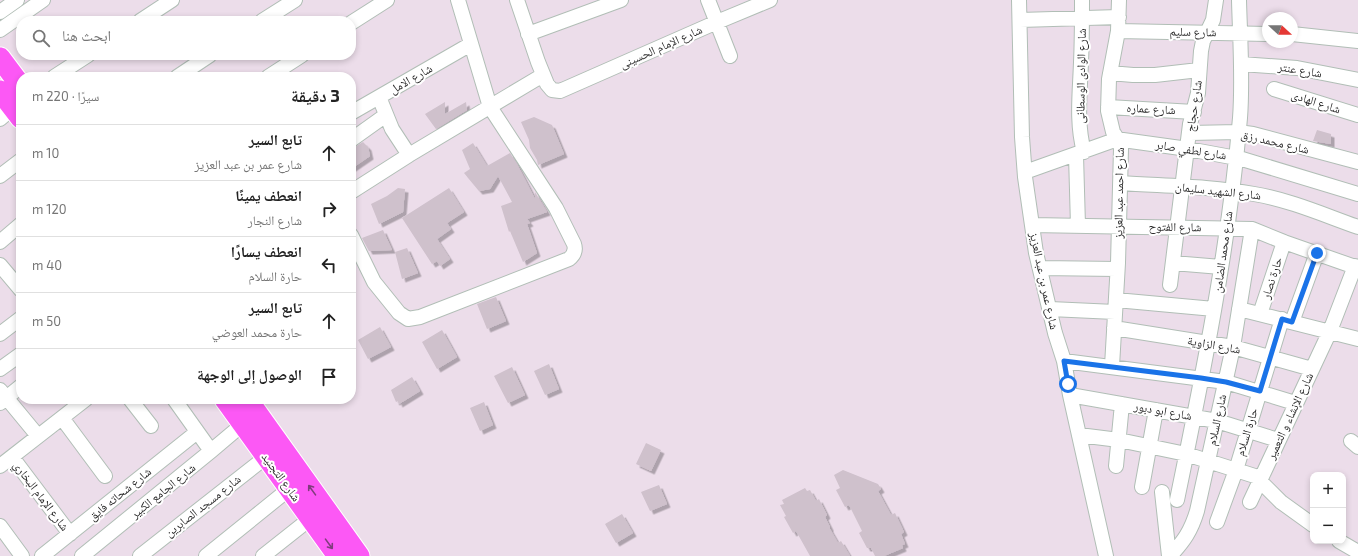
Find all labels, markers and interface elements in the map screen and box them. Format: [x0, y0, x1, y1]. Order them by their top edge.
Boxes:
north arrow [1262, 12, 1298, 48]
search box [16, 16, 356, 60]
street label: شارع الإمام الحسينى [617, 22, 705, 72]
street label: شارع سليم [1169, 24, 1217, 40]
text: ابحث هنا [62, 26, 111, 44]
icon: search [30, 27, 52, 49]
street label: شارع الوادى الوسطانى [1072, 28, 1090, 124]
street label: شارع عنتر [1276, 58, 1323, 81]
street label: شارع الامل [387, 60, 435, 98]
street label: شارع حجاج [1182, 79, 1206, 133]
text: 3 دقيقة [291, 85, 340, 105]
street label: شارع الهادى [1289, 87, 1343, 118]
text: سيرًا · 220 m [32, 88, 99, 104]
street label: شارع عماره [1126, 100, 1176, 118]
street label: شارع محمد رزق [1239, 126, 1311, 158]
text: تابع السير [249, 130, 302, 148]
street label: شارع لطفي صابر [1153, 136, 1228, 166]
icon: ahead [318, 142, 340, 164]
text: 10 m [32, 145, 59, 161]
street label: شارع احمد عبد العزيز [1110, 147, 1128, 240]
text: شارع عمر بن عبد العزيز [195, 156, 302, 172]
street label: شارع الشهيد سليمان [1174, 179, 1262, 203]
text: انعطف يمينًا [235, 186, 302, 204]
icon: right [318, 198, 340, 220]
text: 120 m [32, 201, 67, 217]
street label: شارع محمد الضامن [1209, 210, 1237, 294]
text: شارع النجار [248, 212, 302, 228]
street label: شارع الفتوح [1148, 219, 1202, 235]
street label: شارع عمر بن عبد العزيز [1026, 230, 1062, 331]
text: انعطف يسارًا [231, 242, 302, 260]
route end [1308, 244, 1326, 262]
icon: left [318, 254, 340, 276]
street label: حارة نصار [1257, 255, 1284, 301]
text: 40 m [32, 257, 62, 273]
text: حارة السلام [248, 268, 302, 284]
text: تابع السير [249, 298, 302, 316]
icon: ahead [318, 310, 340, 332]
text: 50 m [32, 313, 61, 329]
text: حارة محمد العوضي [212, 324, 302, 340]
street label: شارع الزاوية [1186, 332, 1242, 358]
text: الوصول إلى الوجهة [197, 365, 302, 383]
icon: arrive [318, 366, 340, 388]
street label: شارع الإنشاء و التعمير [1262, 370, 1317, 463]
route start [1059, 375, 1077, 393]
street label: شارع السلام [1204, 393, 1230, 447]
street label: شارع ابو دبور [1132, 398, 1193, 424]
street label: حارة السلام [1232, 406, 1262, 458]
street label: شارع التجنيد [258, 449, 304, 505]
street label: شارع الإمام البخاري [8, 458, 73, 536]
street label: شارع الجامع الكبير [126, 460, 199, 523]
street label: شارع شحاته فايق [85, 464, 155, 524]
street label: شارع مسجد الصابرين [162, 471, 244, 541]
map controls [1310, 472, 1346, 544]
button: + [1310, 472, 1346, 508]
one-way arrow [308, 485, 316, 496]
button: − [1310, 508, 1346, 544]
one-way arrow [325, 538, 333, 549]

